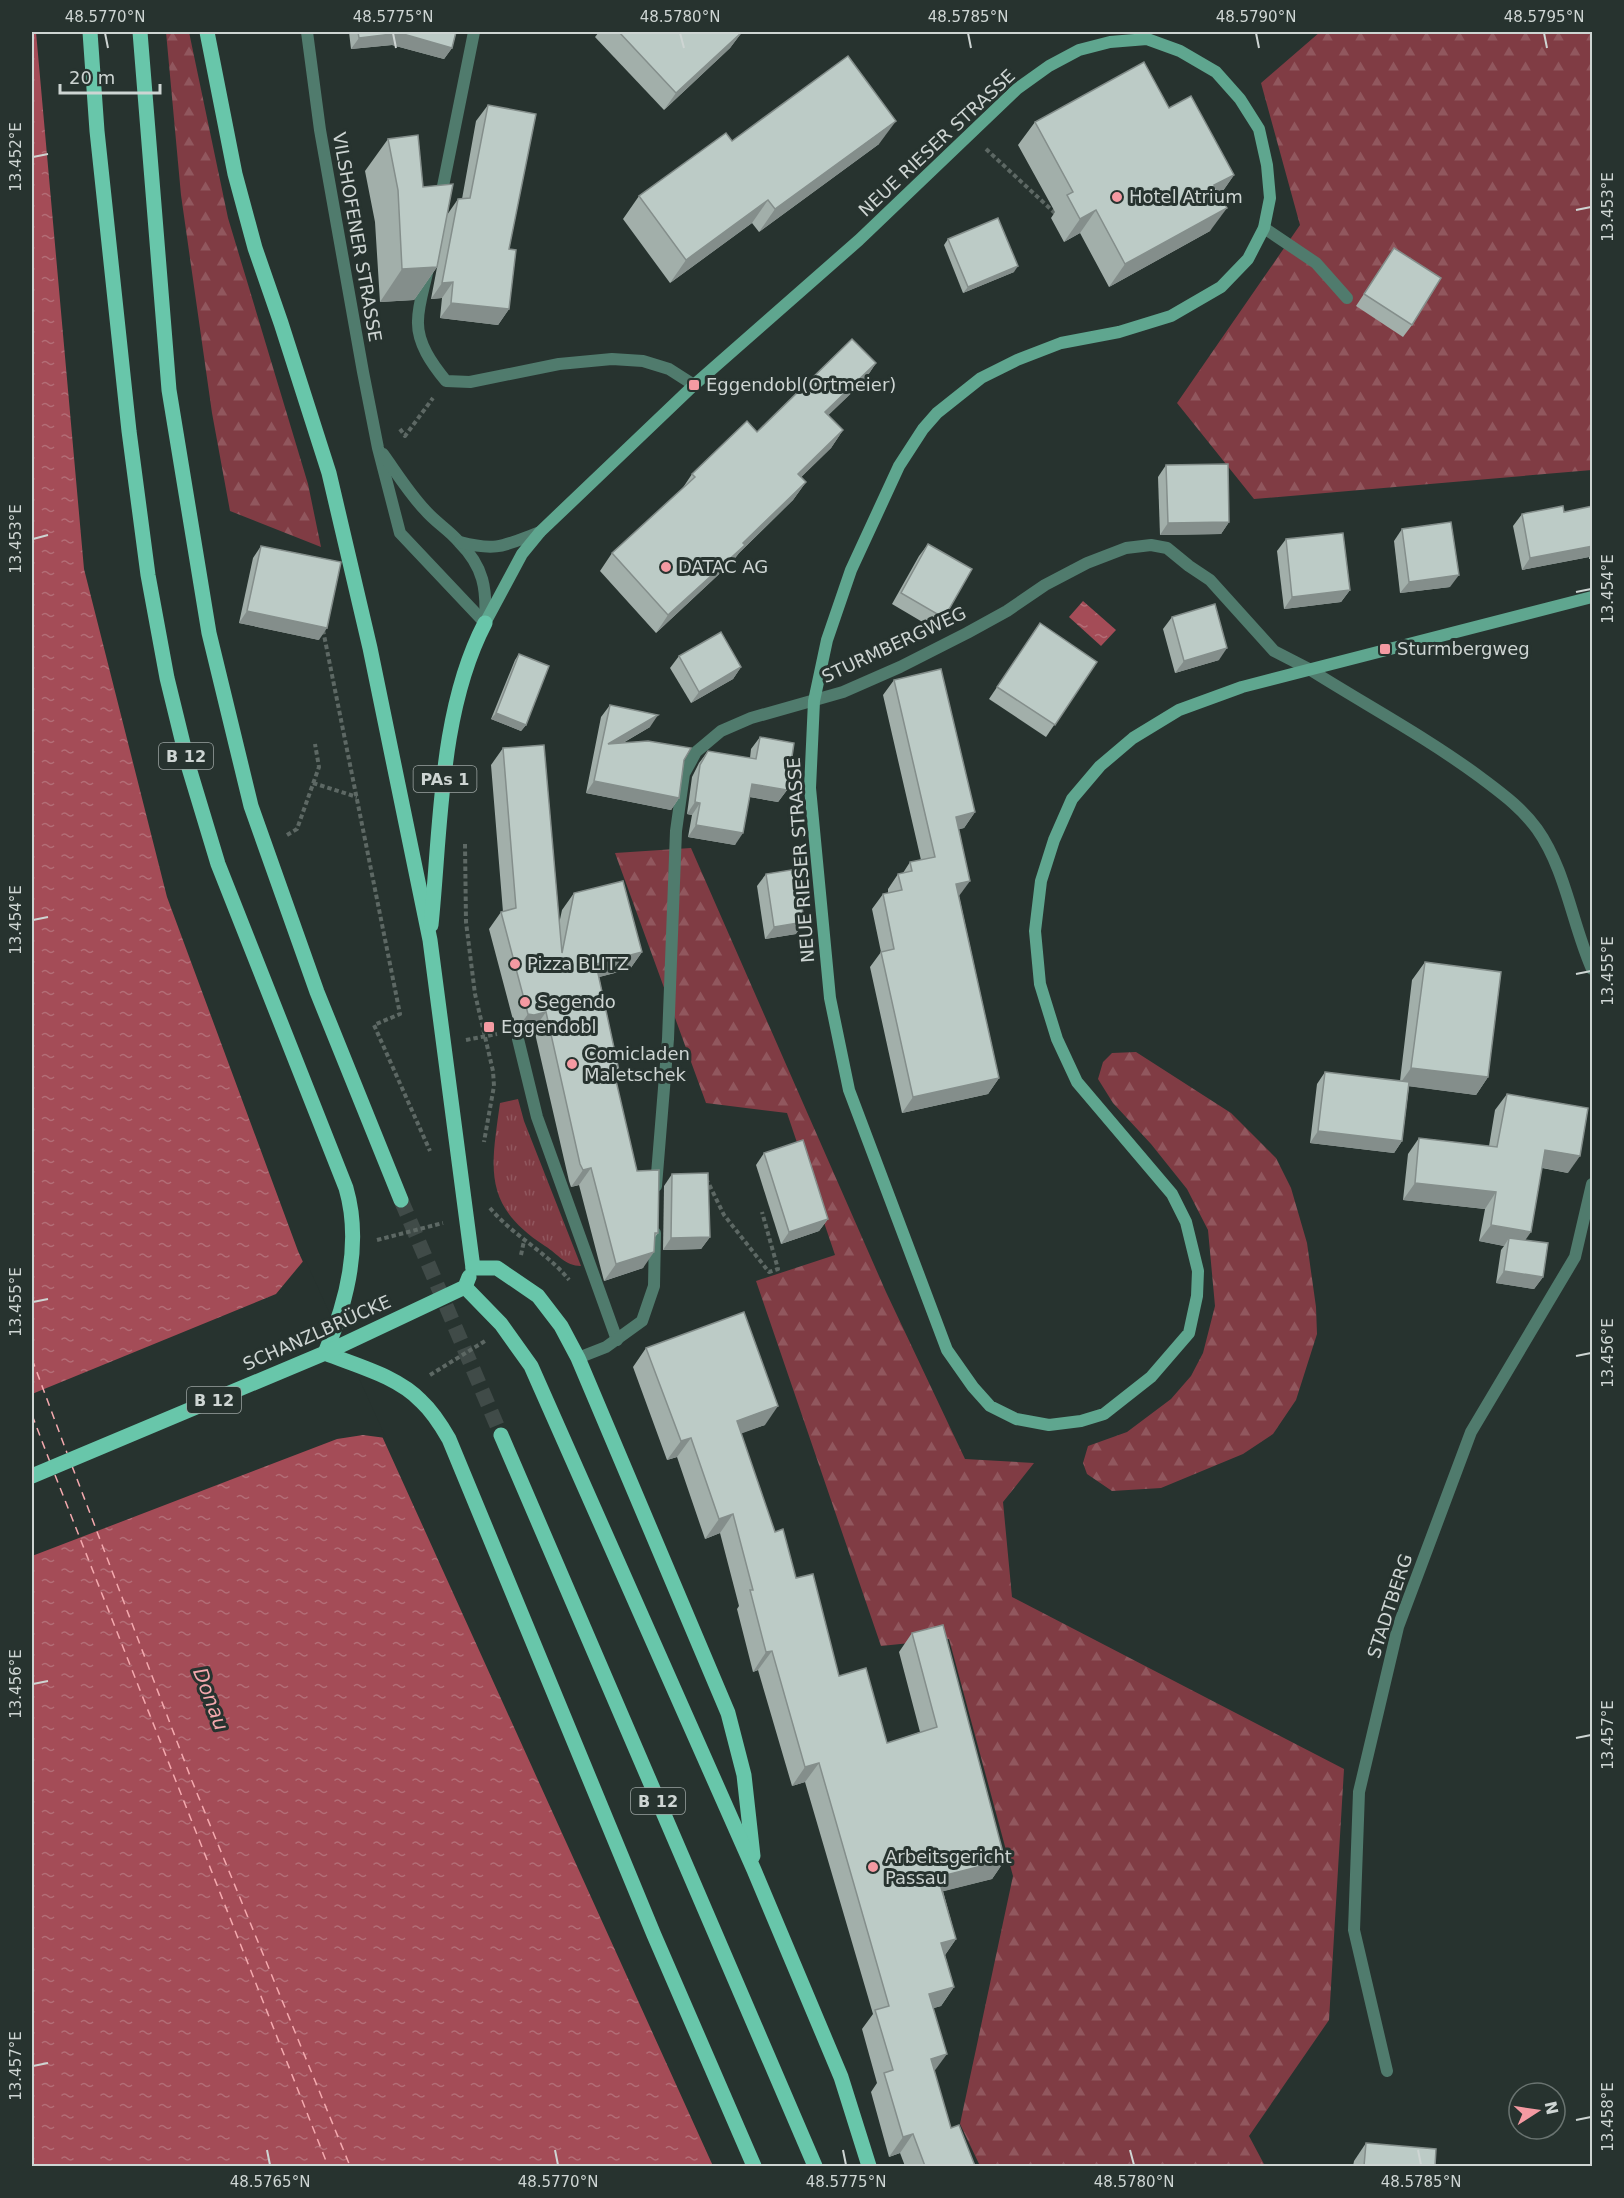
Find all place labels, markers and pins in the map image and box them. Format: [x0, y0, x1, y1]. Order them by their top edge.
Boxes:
place label: Hotel Atrium [1129, 186, 1243, 207]
marker: Hotel Atrium [1110, 190, 1124, 204]
place label: Eggendobl(Ortmeier) [706, 374, 896, 395]
marker: Eggendobl(Ortmeier) [687, 378, 701, 392]
place label: DATAC AG [678, 556, 768, 577]
marker: DATAC AG [659, 560, 673, 574]
place label: Sturmbergweg [1397, 638, 1530, 659]
marker: Sturmbergweg [1378, 642, 1392, 656]
place label: Pizza BLITZ [527, 953, 629, 974]
marker: Pizza BLITZ [508, 957, 522, 971]
place label: Segendo [537, 991, 616, 1012]
marker: Segendo [518, 995, 532, 1009]
place label: Eggendobl [501, 1016, 597, 1037]
marker: Eggendobl [482, 1020, 496, 1034]
place label: Comicladen Maletschek [584, 1043, 690, 1085]
marker: Comicladen Maletschek [565, 1057, 579, 1071]
place label: Arbeitsgericht Passau [885, 1846, 1012, 1888]
marker: Arbeitsgericht Passau [866, 1860, 880, 1874]

